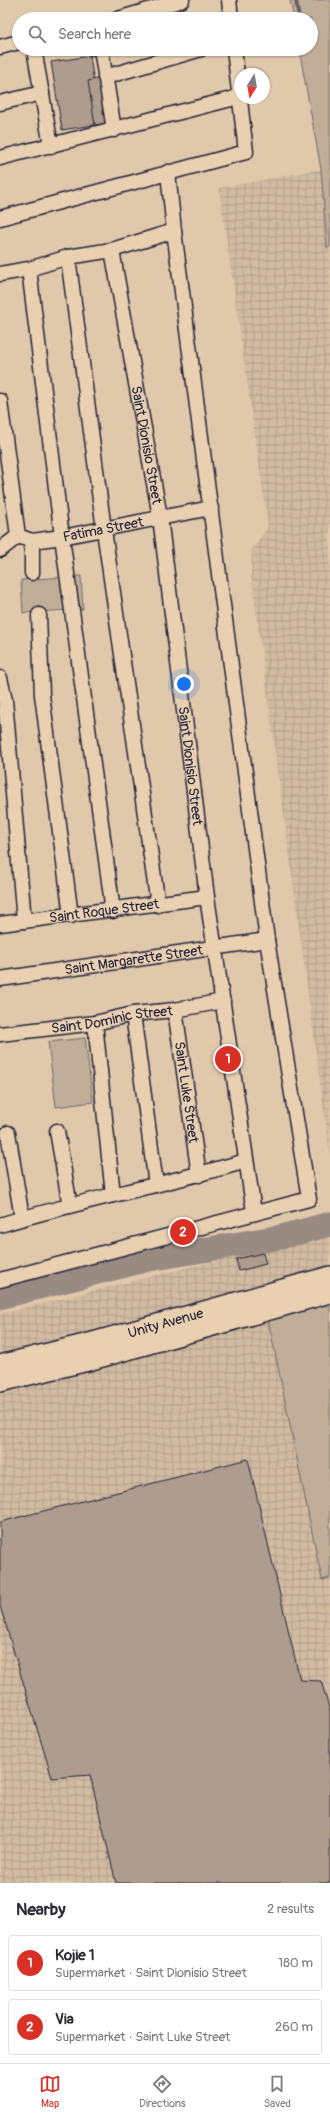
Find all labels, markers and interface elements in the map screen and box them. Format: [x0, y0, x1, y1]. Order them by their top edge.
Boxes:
search box [12, 12, 318, 56]
icon: search [26, 23, 48, 45]
text: Search here [58, 25, 131, 44]
north arrow [234, 68, 270, 104]
street label: Saint Dionisio Street [128, 384, 166, 506]
street label: Fatima Street [61, 513, 145, 545]
your location [174, 674, 194, 694]
street label: Saint Dionisio Street [175, 705, 207, 827]
street label: Saint Roque Street [48, 895, 160, 926]
street label: Saint Margarette Street [63, 941, 204, 978]
street label: Saint Dominic Street [50, 1002, 174, 1037]
street label: Saint Luke Street [171, 1040, 203, 1144]
pin: 1 [215, 1044, 241, 1074]
pin: 2 [170, 1217, 196, 1247]
street label: Unity Avenue [126, 1304, 205, 1341]
text: Nearby [16, 1899, 65, 1920]
text: 2 results [267, 1901, 314, 1917]
text: Kojie 1 [55, 1946, 95, 1965]
text: 1 [27, 1955, 33, 1971]
text: 180 m [278, 1955, 313, 1971]
text: Supermarket · Saint Dionisio Street [55, 1965, 247, 1981]
text: Via [55, 2010, 74, 2029]
text: 2 [26, 2019, 34, 2035]
text: 260 m [275, 2019, 313, 2035]
text: Supermarket · Saint Luke Street [55, 2029, 230, 2045]
tab: Map [39, 2073, 61, 2110]
tab: Directions [139, 2073, 186, 2110]
tab: Saved [264, 2073, 291, 2110]

